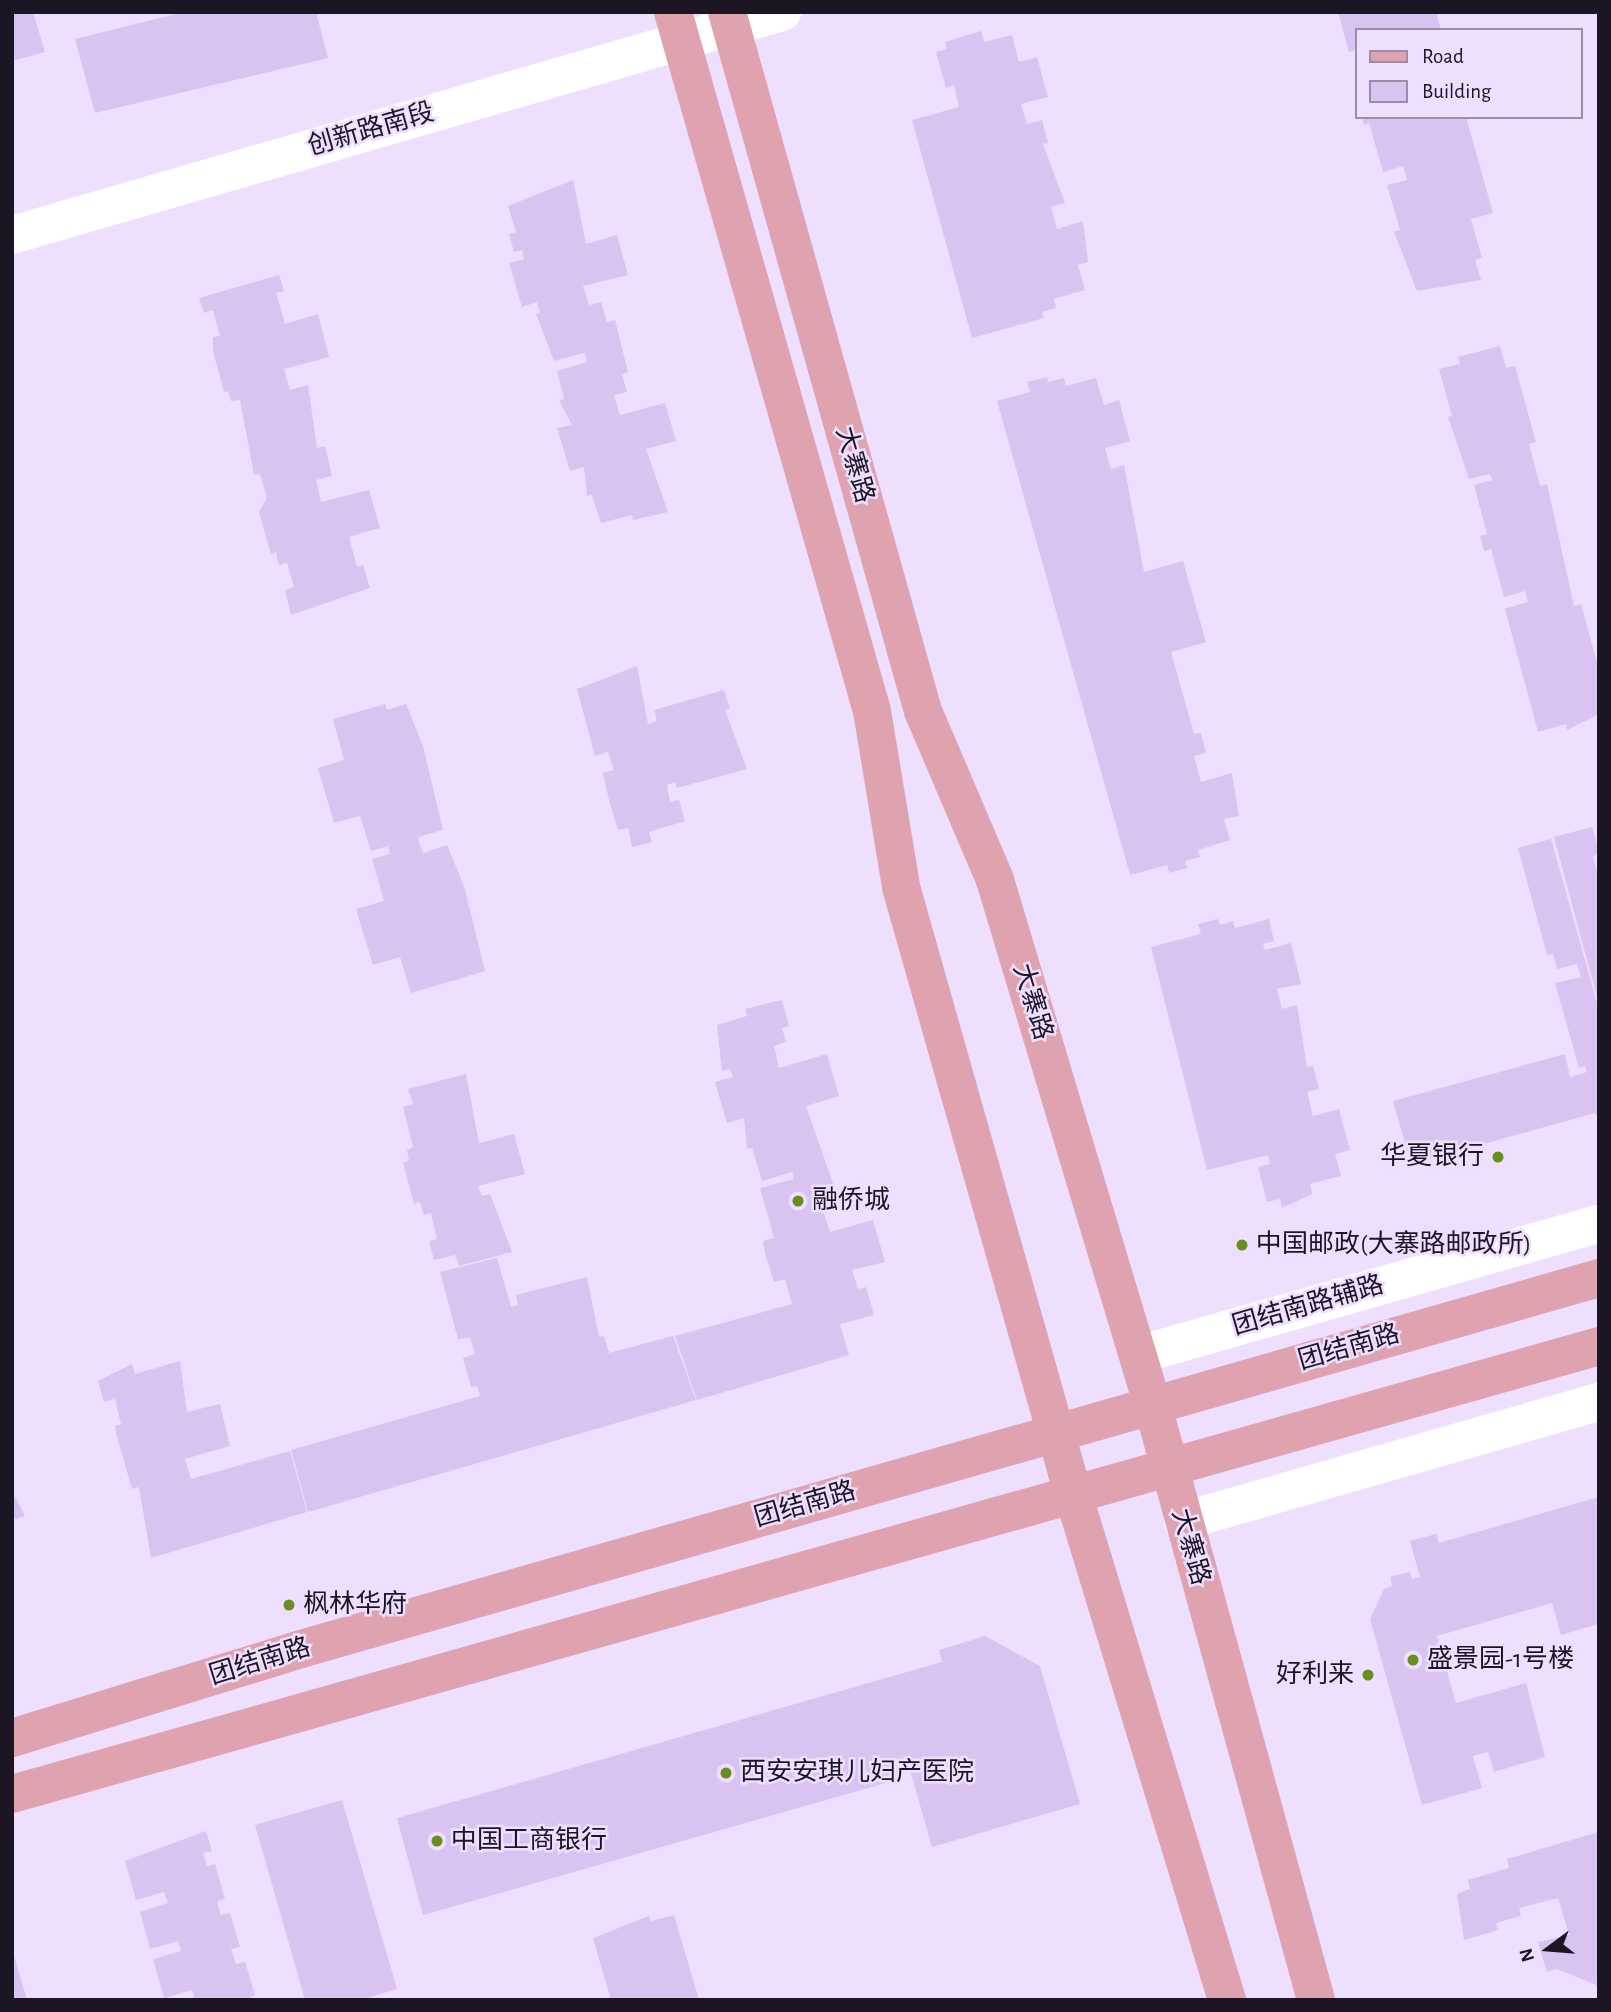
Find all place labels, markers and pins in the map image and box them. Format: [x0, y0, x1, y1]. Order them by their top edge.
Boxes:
place label: 华夏银行 [1380, 1141, 1484, 1173]
marker: 华夏银行 [1490, 1149, 1506, 1165]
place label: 融侨城 [812, 1185, 890, 1217]
marker: 融侨城 [790, 1193, 806, 1209]
place label: 中国邮政(大寨路邮政所) [1256, 1229, 1531, 1261]
marker: 中国邮政(大寨路邮政所) [1234, 1237, 1250, 1253]
place label: 枫林华府 [303, 1589, 407, 1621]
marker: 枫林华府 [281, 1597, 297, 1613]
place label: 盛景园-1号楼 [1427, 1644, 1574, 1676]
marker: 盛景园-1号楼 [1405, 1652, 1421, 1668]
place label: 好利来 [1276, 1659, 1354, 1691]
marker: 好利来 [1360, 1667, 1376, 1683]
place label: 西安安琪儿妇产医院 [740, 1757, 974, 1789]
marker: 西安安琪儿妇产医院 [718, 1765, 734, 1781]
place label: 中国工商银行 [451, 1825, 607, 1857]
marker: 中国工商银行 [429, 1833, 445, 1849]

